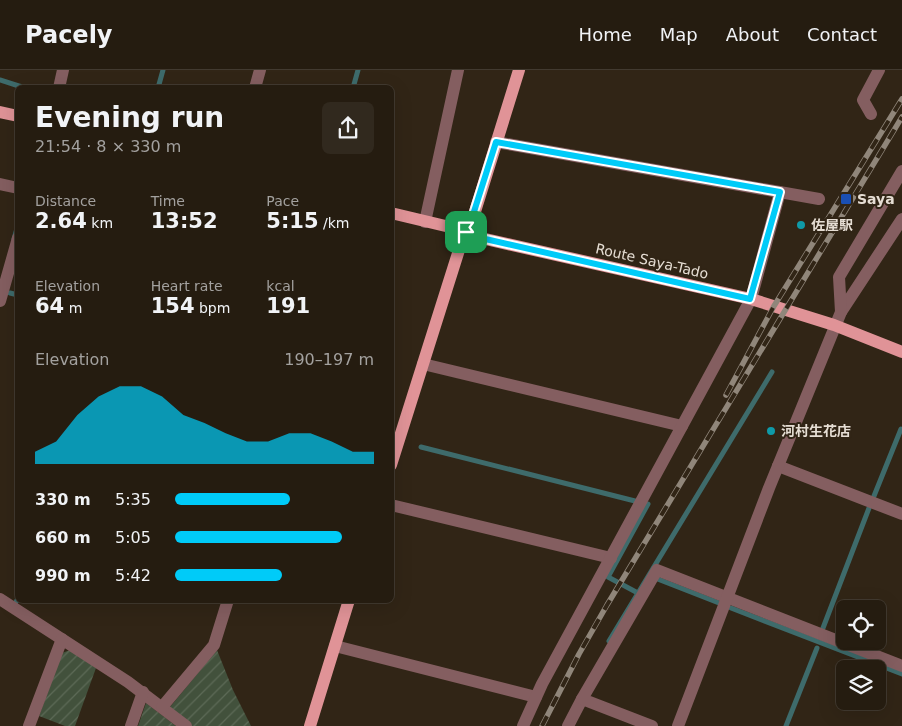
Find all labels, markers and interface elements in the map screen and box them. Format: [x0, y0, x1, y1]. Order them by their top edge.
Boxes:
text: Pacely [25, 21, 113, 49]
text: Home [579, 24, 632, 45]
text: Map [660, 24, 698, 45]
text: About [726, 24, 779, 45]
text: Contact [807, 24, 877, 45]
text: Evening run [35, 101, 224, 134]
button: share [322, 102, 374, 154]
text: 21:54 · 8 × 330 m [35, 137, 181, 156]
place label: Saya [857, 191, 895, 207]
marker: Saya [839, 192, 853, 206]
text: Distance [35, 193, 96, 209]
text: Time [151, 193, 185, 209]
text: Pace [266, 193, 299, 209]
text: 2.64 [35, 209, 87, 233]
text: 13:52 [151, 209, 218, 233]
text: 5:15 [266, 209, 319, 233]
pin [445, 211, 487, 253]
text: km [87, 215, 113, 231]
text: /km [319, 215, 349, 231]
place label: 佐屋駅 [811, 217, 853, 233]
icon: arrive [452, 218, 480, 246]
marker: 佐屋駅 [795, 219, 807, 231]
street label: Route Saya-Tado [594, 240, 710, 282]
text: Elevation [35, 278, 100, 294]
text: Heart rate [151, 278, 223, 294]
text: kcal [266, 278, 295, 294]
text: 64 [35, 294, 64, 318]
text: 154 [151, 294, 195, 318]
text: 191 [266, 294, 310, 318]
text: m [64, 300, 82, 316]
text: bpm [195, 300, 230, 316]
text: Elevation [35, 350, 109, 369]
text: 190–197 m [284, 350, 374, 369]
place label: 河村生花店 [781, 423, 851, 439]
marker: 河村生花店 [765, 425, 777, 437]
text: 330 m [35, 490, 91, 509]
text: 5:35 [115, 490, 151, 509]
text: 660 m [35, 528, 91, 547]
text: 5:05 [115, 528, 151, 547]
text: 990 m [35, 566, 91, 585]
text: 5:42 [115, 566, 151, 585]
map controls [836, 600, 886, 710]
button: locate [836, 600, 886, 650]
button: layers [836, 660, 886, 710]

